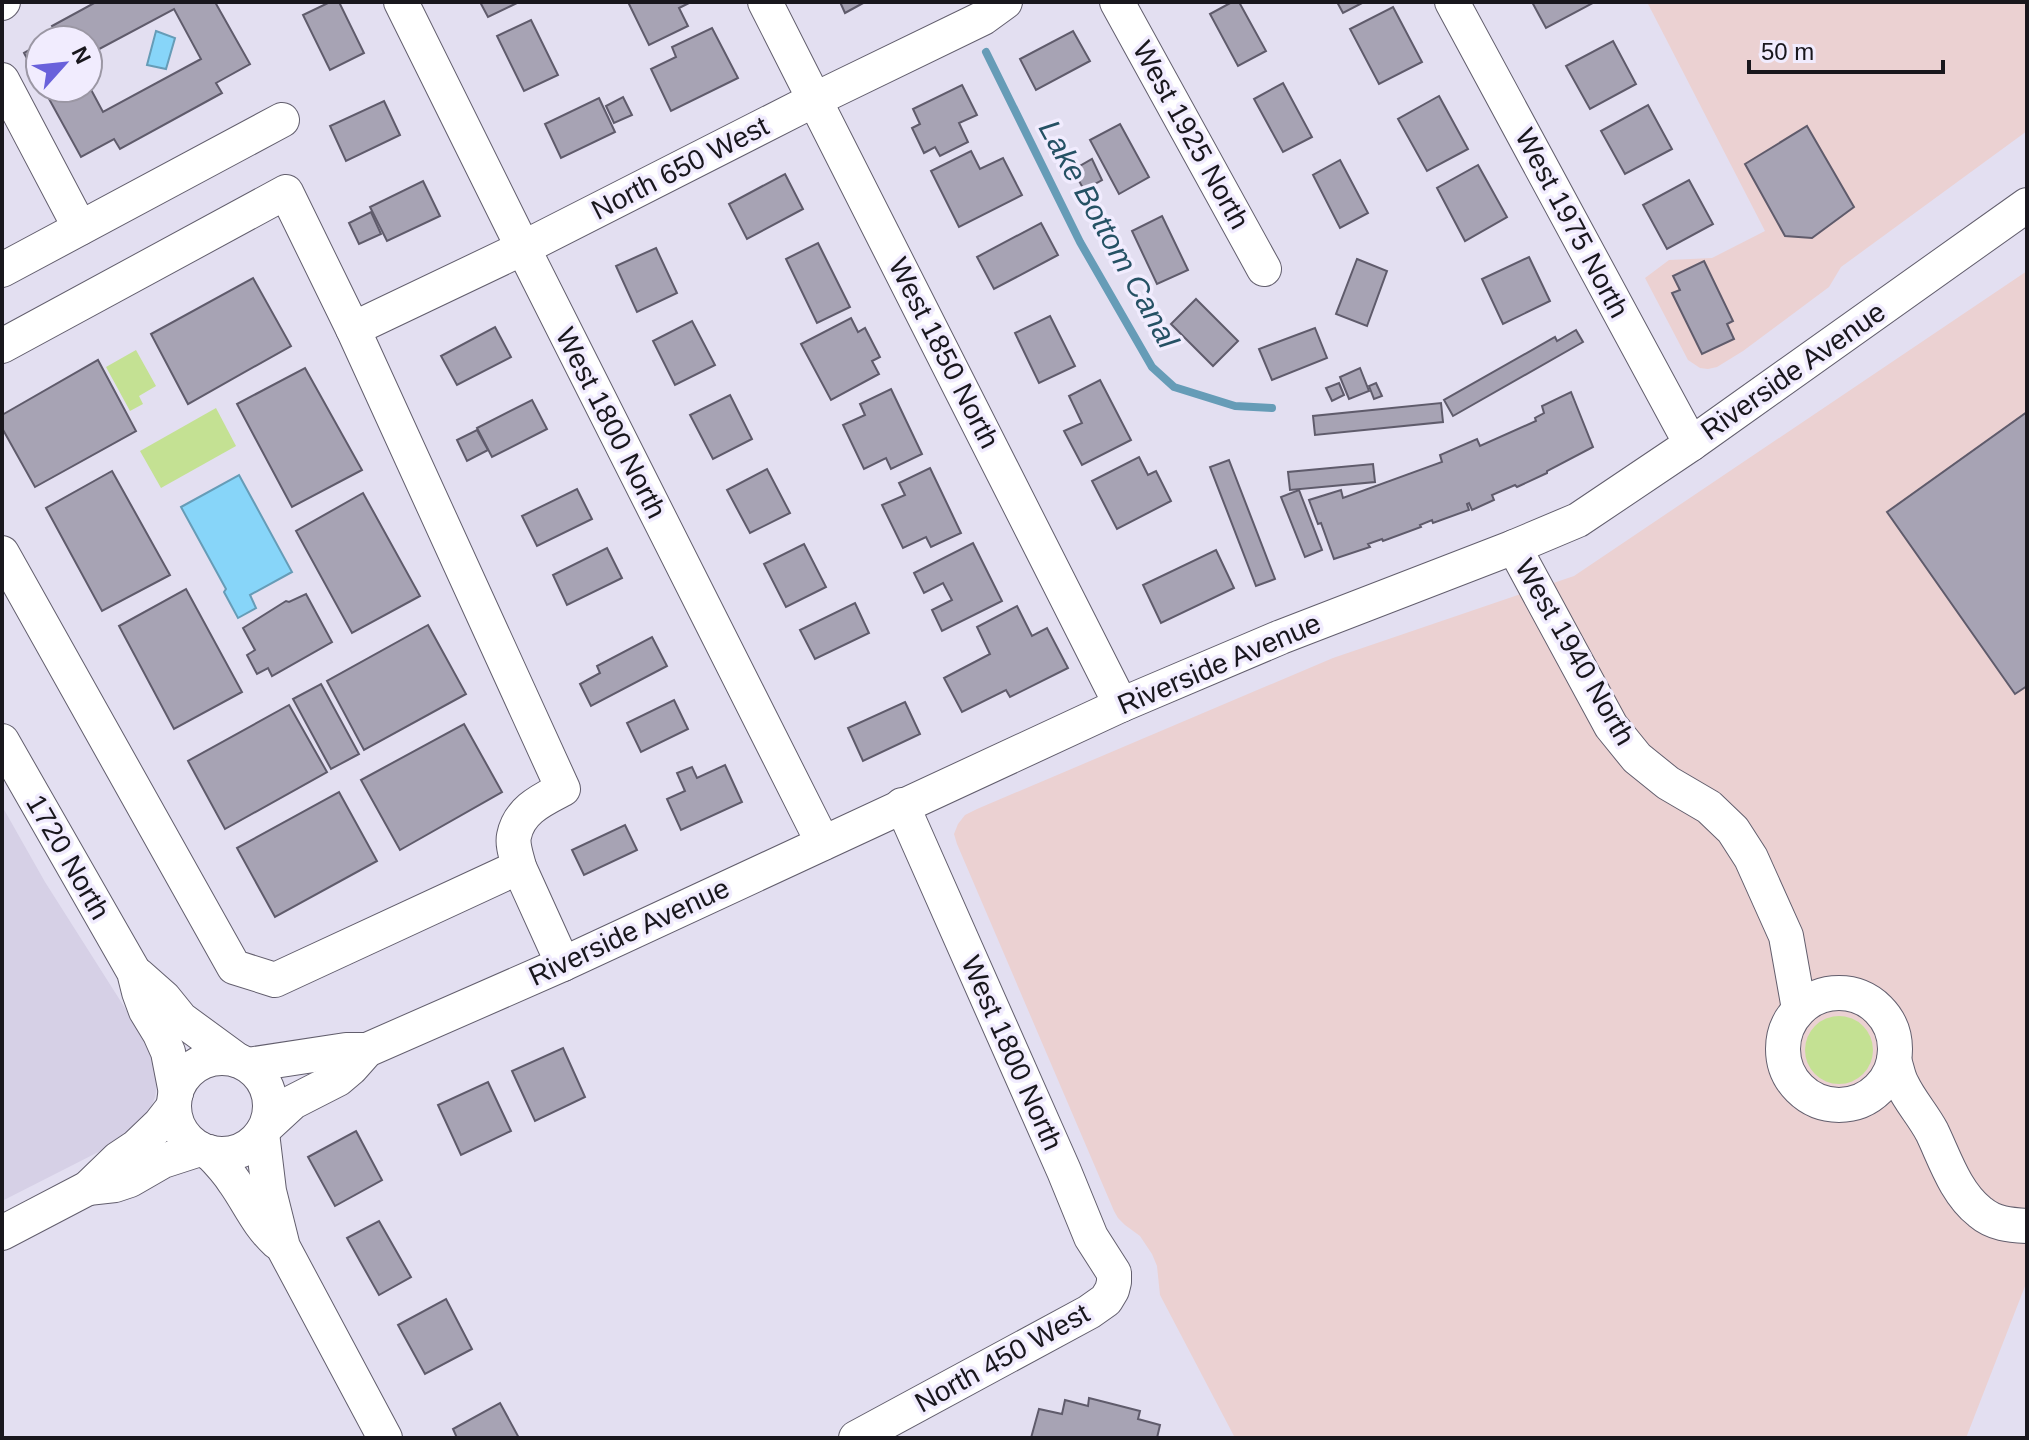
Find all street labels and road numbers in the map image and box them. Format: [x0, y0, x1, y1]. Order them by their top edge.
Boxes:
street label: West 1925 North [1127, 36, 1255, 234]
street label: North 650 West [587, 110, 774, 226]
street label: West 1975 North [1509, 123, 1635, 323]
street label: West 1850 North [883, 253, 1005, 453]
street label: Riverside Avenue [1695, 296, 1891, 446]
street label: West 1800 North [550, 323, 672, 523]
street label: West 1940 North [1509, 553, 1641, 751]
street label: Riverside Avenue [1113, 607, 1325, 721]
street label: 1720 North [20, 789, 116, 925]
street label: Riverside Avenue [524, 872, 734, 992]
street label: West 1800 North [955, 951, 1069, 1155]
street label: North 450 West [910, 1297, 1095, 1419]

